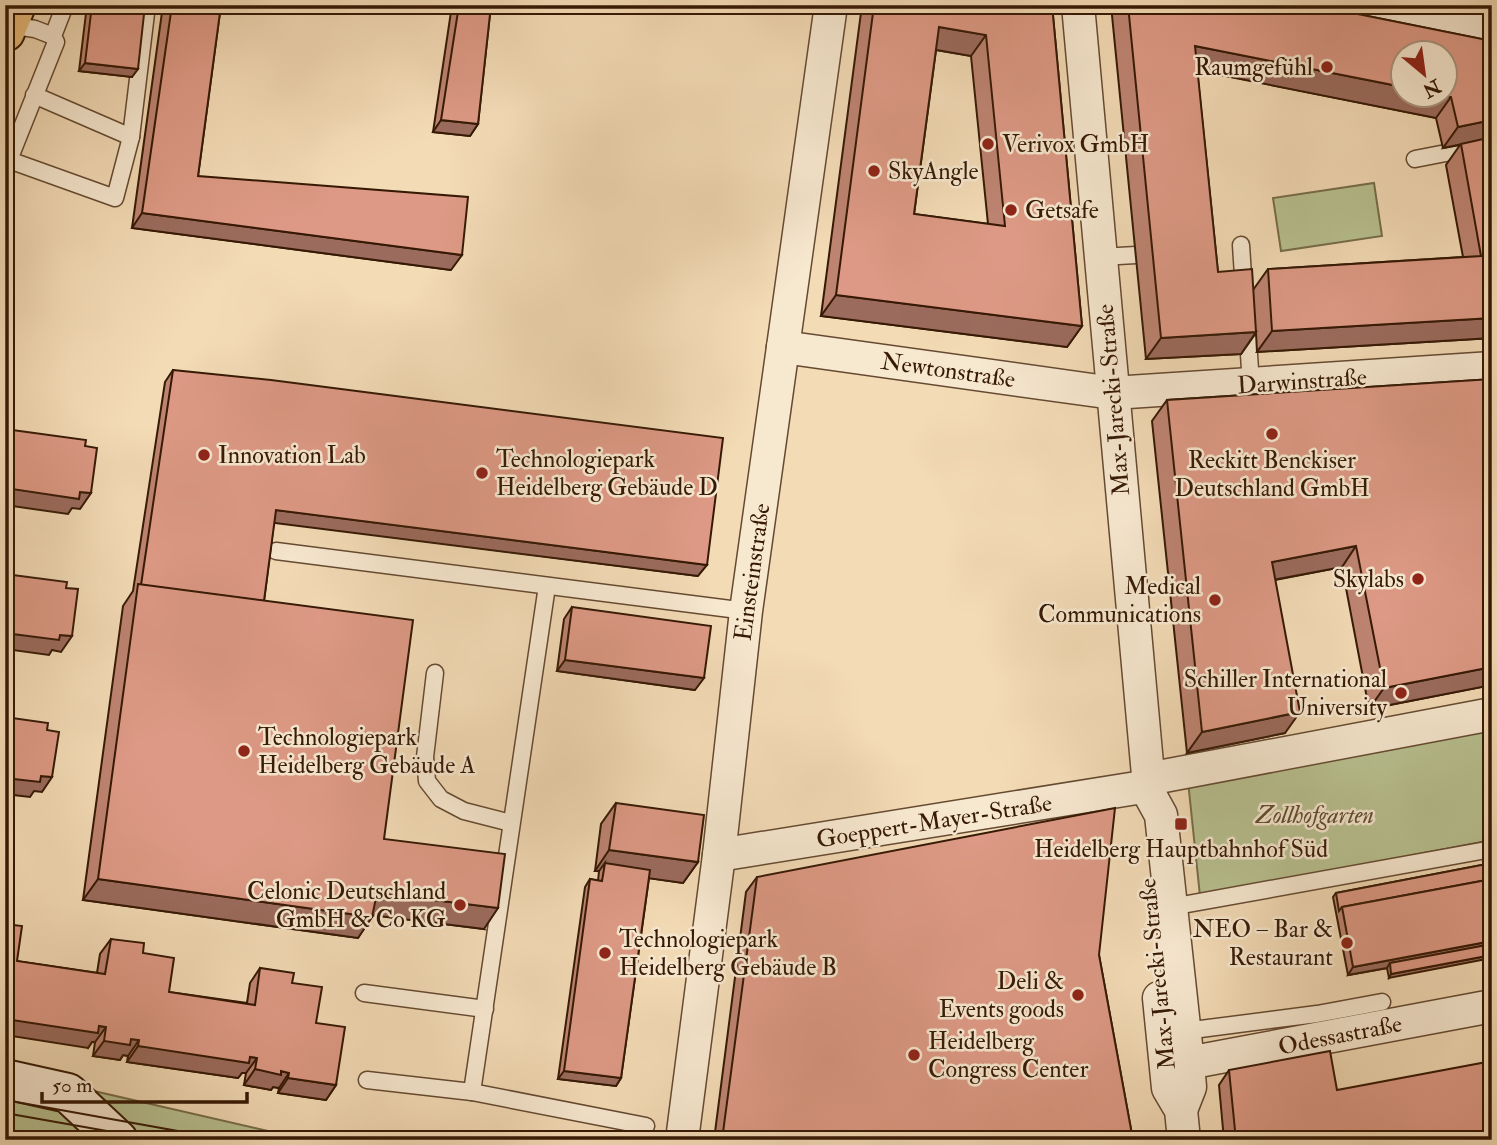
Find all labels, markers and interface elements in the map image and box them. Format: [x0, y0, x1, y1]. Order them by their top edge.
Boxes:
north arrow [1388, 38, 1458, 108]
place label: Raumgefühl [1194, 52, 1313, 83]
marker: Raumgefühl [1319, 59, 1335, 75]
text: N [1418, 73, 1446, 103]
place label: Verivox GmbH [1002, 129, 1149, 160]
marker: Verivox GmbH [980, 136, 996, 152]
place label: SkyAngle [888, 156, 979, 187]
marker: SkyAngle [866, 163, 882, 179]
place label: Getsafe [1025, 195, 1099, 226]
marker: Getsafe [1003, 202, 1019, 218]
street label: Max-Jarecki-Straße [1090, 303, 1137, 497]
street label: Newtonstraße [879, 346, 1017, 395]
street label: Darwinstraße [1236, 362, 1368, 401]
marker: Reckitt Benckiser Deutschland GmbH [1264, 426, 1280, 442]
place label: Innovation Lab [218, 440, 366, 471]
place label: Technologiepark Heidelberg Gebäude D [496, 444, 718, 503]
place label: Reckitt Benckiser Deutschland GmbH [1174, 445, 1370, 504]
marker: Innovation Lab [196, 447, 212, 463]
marker: Technologiepark Heidelberg Gebäude D [474, 465, 490, 481]
street label: Einsteinstraße [727, 501, 777, 643]
place label: Skylabs [1333, 564, 1404, 595]
place label: Medical Communications [1038, 571, 1201, 630]
marker: Skylabs [1410, 571, 1426, 587]
marker: Medical Communications [1207, 592, 1223, 608]
place label: Schiller International University [1184, 664, 1387, 723]
marker: Schiller International University [1393, 685, 1409, 701]
place label: Technologiepark Heidelberg Gebäude A [258, 722, 476, 781]
marker: Technologiepark Heidelberg Gebäude A [236, 743, 252, 759]
street label: Goeppert-Mayer-Straße [814, 788, 1054, 855]
park label: Zollhofgarten [1255, 800, 1374, 831]
marker: Heidelberg Hauptbahnhof Süd [1173, 816, 1189, 832]
place label: Heidelberg Hauptbahnhof Süd [1034, 834, 1328, 865]
place label: Celonic Deutschland GmbH & Co KG [247, 876, 446, 935]
street label: Max-Jarecki-Straße [1132, 877, 1183, 1071]
marker: Celonic Deutschland GmbH & Co KG [452, 897, 468, 913]
place label: NEO – Bar & Restaurant [1193, 914, 1333, 973]
place label: Technologiepark Heidelberg Gebäude B [619, 924, 837, 983]
marker: NEO – Bar & Restaurant [1339, 935, 1355, 951]
marker: Technologiepark Heidelberg Gebäude B [597, 945, 613, 961]
place label: Deli & Events goods [939, 966, 1064, 1025]
marker: Deli & Events goods [1070, 987, 1086, 1003]
street label: Odessastraße [1276, 1008, 1405, 1063]
place label: Heidelberg Congress Center [928, 1026, 1088, 1085]
marker: Heidelberg Congress Center [906, 1047, 922, 1063]
scale bar [42, 1061, 247, 1105]
text: 50 m [52, 1072, 93, 1099]

